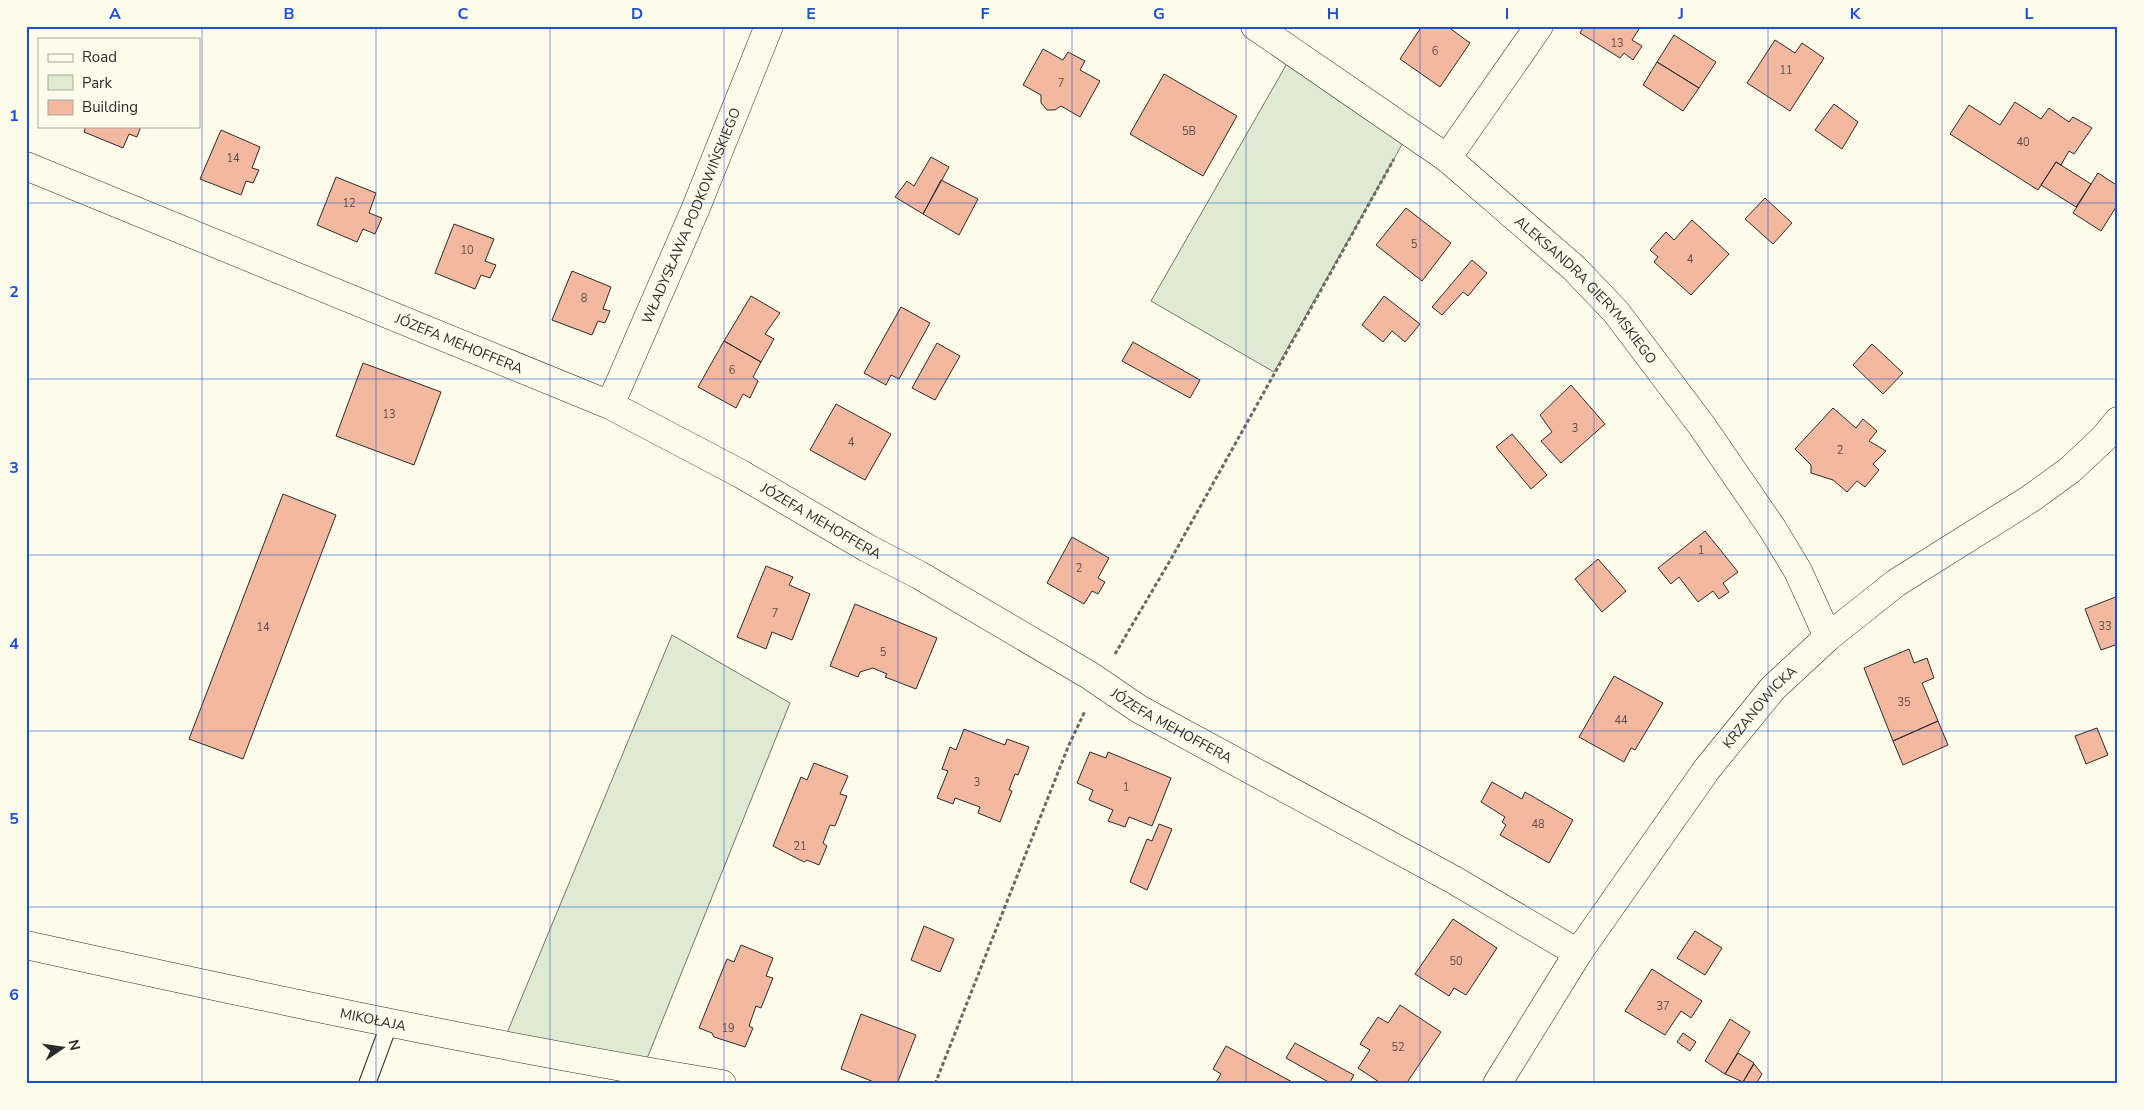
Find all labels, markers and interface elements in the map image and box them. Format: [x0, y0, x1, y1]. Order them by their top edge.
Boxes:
text: A [109, 3, 121, 25]
text: B [283, 3, 295, 25]
text: C [458, 3, 469, 25]
text: D [631, 3, 643, 25]
text: E [806, 3, 816, 25]
text: F [981, 3, 990, 25]
text: G [1153, 3, 1165, 25]
text: H [1327, 3, 1339, 25]
text: I [1505, 3, 1509, 25]
text: J [1677, 3, 1684, 25]
text: K [1850, 3, 1862, 25]
text: L [2025, 3, 2034, 25]
house number: 13 [1610, 36, 1624, 51]
legend [38, 38, 200, 128]
house number: 6 [1432, 44, 1439, 59]
text: Road [82, 47, 117, 67]
house number: 11 [1779, 63, 1793, 78]
text: Park [82, 73, 112, 93]
house number: 7 [1058, 76, 1064, 91]
text: Building [82, 97, 138, 117]
text: 1 [9, 105, 19, 127]
street label: WŁADYSŁAWA PODKOWIŃSKIEGO [637, 105, 745, 327]
house number: 5B [1182, 124, 1196, 139]
house number: 40 [2016, 135, 2030, 150]
house number: 14 [226, 151, 240, 166]
house number: 12 [342, 196, 356, 211]
street label: ALEKSANDRA GIERYMSKIEGO [1511, 211, 1661, 368]
house number: 5 [1411, 237, 1418, 252]
house number: 10 [460, 243, 474, 258]
house number: 4 [1687, 252, 1694, 267]
text: 2 [9, 281, 19, 303]
house number: 8 [581, 291, 588, 306]
street label: JÓZEFA MEHOFFERA [391, 308, 526, 378]
house number: 6 [729, 363, 736, 378]
house number: 13 [382, 407, 396, 422]
house number: 3 [1572, 421, 1578, 436]
house number: 4 [848, 435, 855, 450]
house number: 2 [1837, 443, 1843, 458]
text: 3 [9, 457, 19, 479]
street label: JÓZEFA MEHOFFERA [756, 478, 885, 563]
house number: 1 [1698, 543, 1704, 558]
house number: 2 [1076, 561, 1082, 576]
house number: 7 [772, 606, 778, 621]
house number: 33 [2098, 619, 2112, 634]
house number: 14 [256, 620, 270, 635]
text: 4 [9, 633, 19, 655]
house number: 5 [880, 645, 887, 660]
street label: KRZANOWICKA [1718, 661, 1801, 752]
street label: JÓZEFA MEHOFFERA [1106, 683, 1236, 767]
house number: 35 [1897, 695, 1911, 710]
house number: 44 [1614, 713, 1628, 728]
house number: 3 [974, 775, 980, 790]
house number: 1 [1123, 780, 1129, 795]
text: 5 [9, 808, 19, 830]
house number: 48 [1531, 817, 1545, 832]
house number: 21 [793, 839, 807, 854]
house number: 50 [1449, 954, 1463, 969]
text: 6 [9, 984, 19, 1006]
house number: 37 [1656, 999, 1670, 1014]
street label: MIKOŁAJA [338, 1003, 408, 1035]
house number: 19 [721, 1021, 735, 1036]
north arrow [38, 1022, 88, 1072]
text: N [64, 1038, 85, 1052]
house number: 52 [1391, 1040, 1405, 1055]

